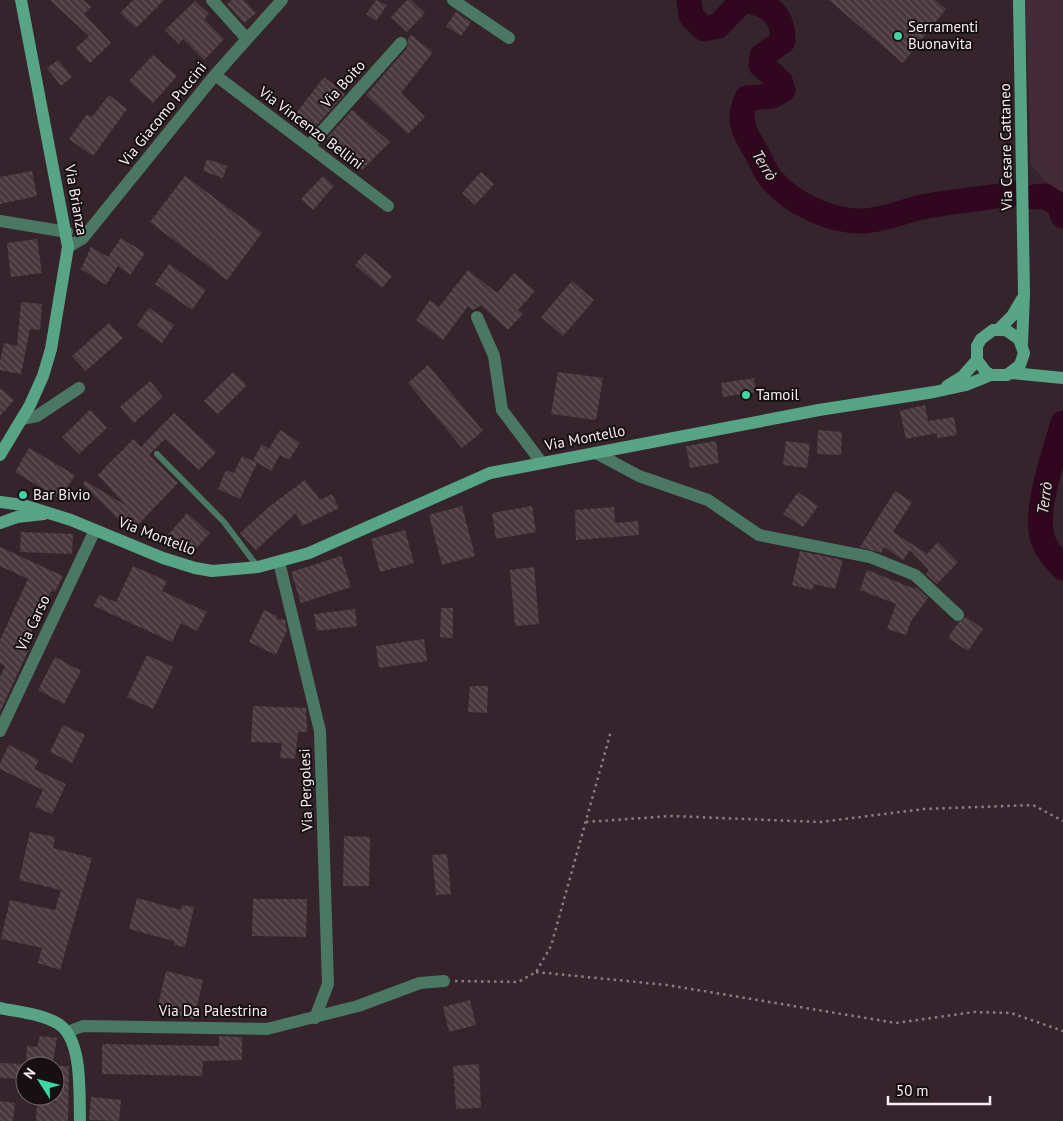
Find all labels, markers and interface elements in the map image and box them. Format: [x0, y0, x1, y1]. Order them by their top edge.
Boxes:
place label: Serramenti Buonavita [908, 17, 978, 53]
marker: Serramenti Buonavita [892, 30, 904, 42]
street label: Via Boito [316, 56, 369, 112]
street label: Via Giacomo Puccini [114, 58, 210, 170]
street label: Via Vincenzo Bellini [254, 81, 368, 173]
street label: Via Cesare Cattaneo [995, 83, 1016, 212]
water label: Terrò [748, 146, 782, 184]
street label: Via Brianza [61, 162, 92, 237]
place label: Tamoil [756, 385, 799, 404]
marker: Tamoil [740, 389, 752, 401]
street label: Via Montello [542, 420, 627, 455]
water label: Terrò [1032, 480, 1056, 516]
place label: Bar Bivio [33, 485, 90, 504]
marker: Bar Bivio [17, 489, 29, 501]
street label: Via Montello [115, 512, 199, 559]
street label: Via Carso [11, 592, 54, 655]
street label: Via Pergolesi [295, 748, 316, 833]
street label: Via Da Palestrina [158, 1001, 267, 1020]
north arrow [15, 1056, 65, 1106]
text: N [19, 1064, 39, 1082]
scale bar [888, 1074, 990, 1106]
text: 50 m [896, 1081, 929, 1100]

